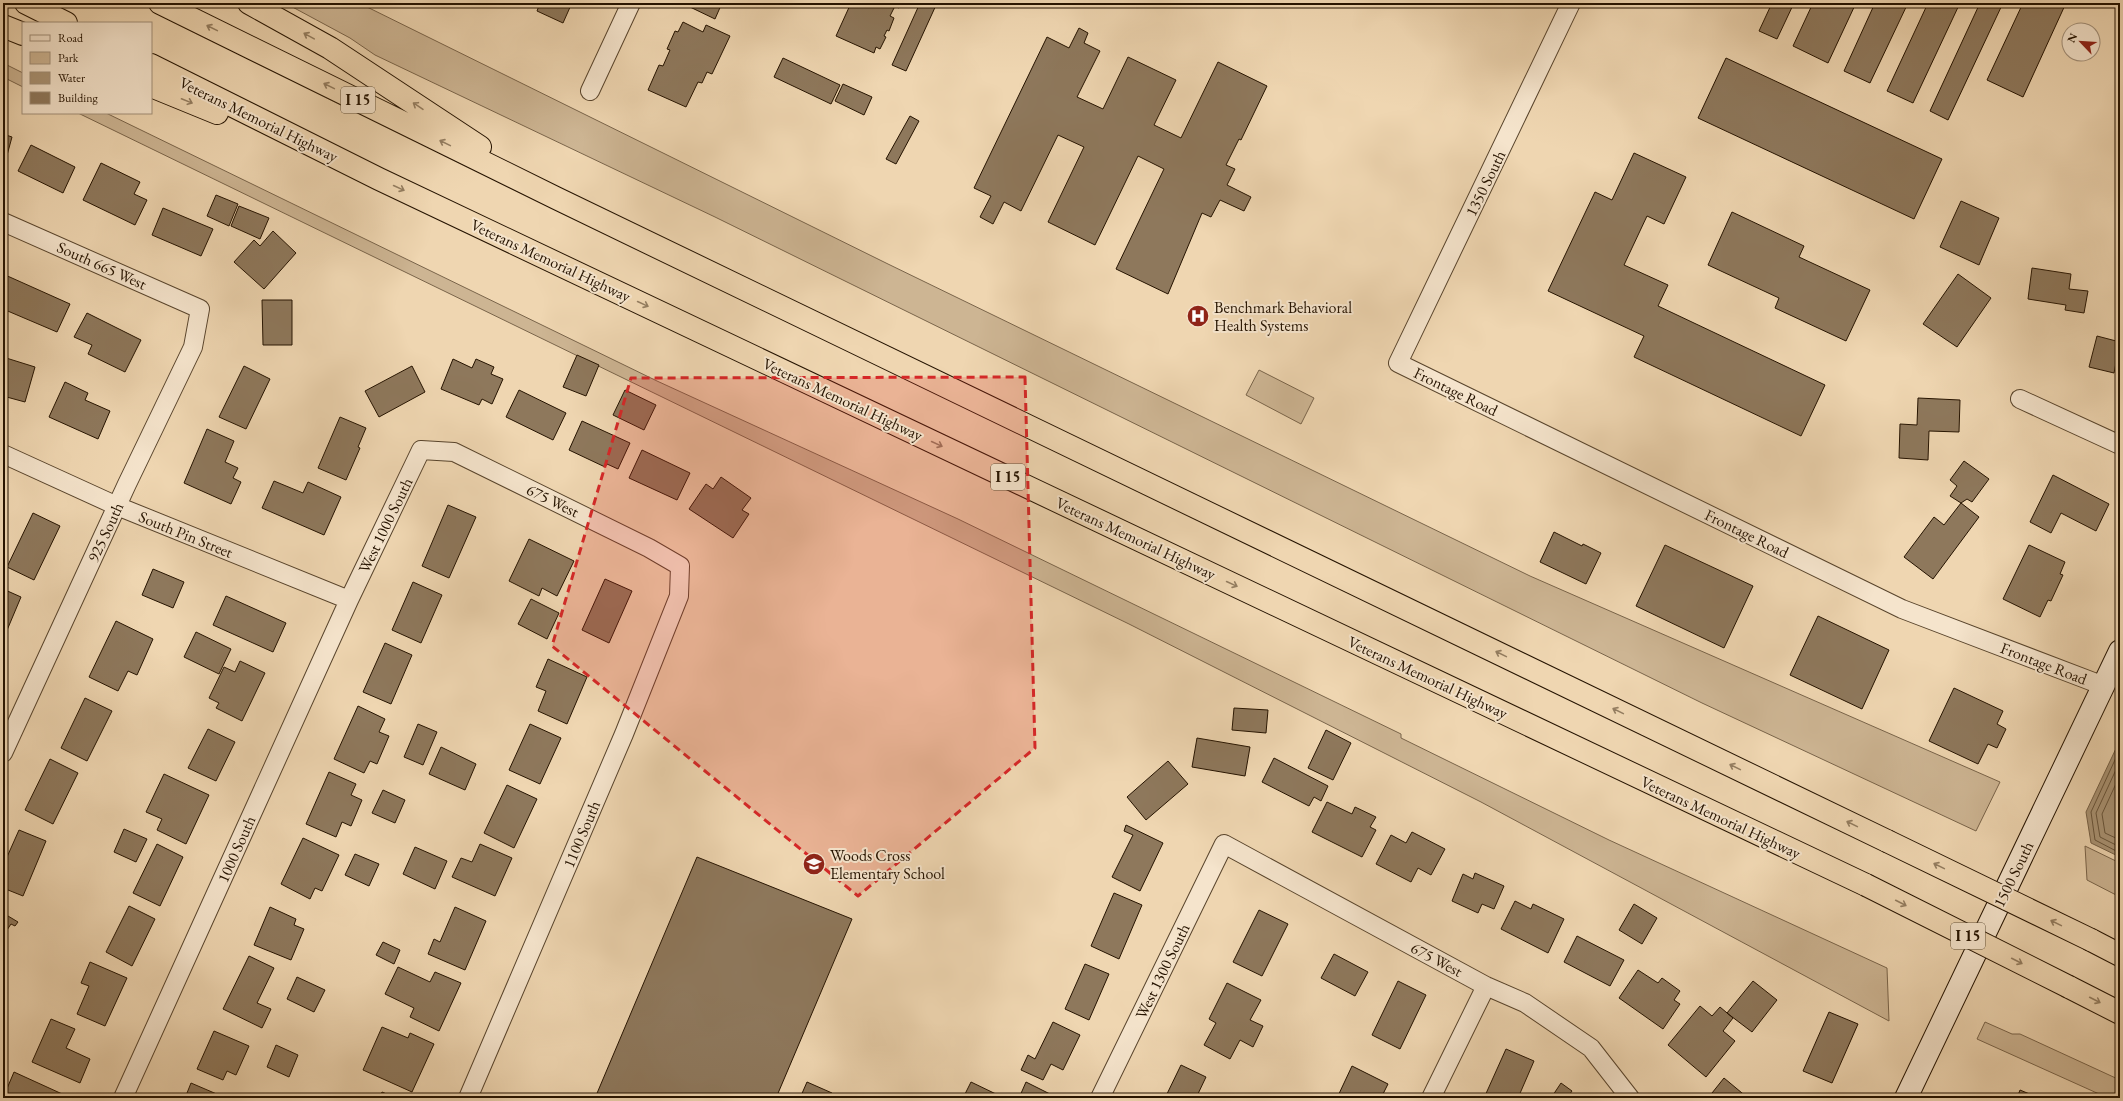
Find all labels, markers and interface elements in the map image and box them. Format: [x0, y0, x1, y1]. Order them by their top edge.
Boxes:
legend [22, 22, 152, 114]
north arrow [2061, 22, 2101, 62]
one-way arrow [206, 24, 218, 32]
text: Road [58, 30, 84, 46]
text: N [2064, 31, 2080, 45]
one-way arrow [303, 32, 315, 40]
text: Park [58, 50, 79, 66]
text: Water [58, 70, 85, 86]
street label: Veterans Memorial Highway [176, 72, 343, 168]
one-way arrow [323, 82, 335, 89]
road number: I 15 [341, 87, 375, 113]
text: Building [58, 90, 99, 106]
one-way arrow [181, 97, 193, 105]
one-way arrow [412, 102, 424, 110]
one-way arrow [440, 139, 452, 146]
street label: 1350 South [1460, 147, 1510, 220]
one-way arrow [393, 185, 405, 192]
street label: Veterans Memorial Highway [467, 214, 635, 307]
street label: South 665 West [54, 236, 150, 295]
place label: Benchmark Behavioral Health Systems [1214, 297, 1352, 336]
one-way arrow [637, 301, 649, 308]
hospital icon: Benchmark Behavioral Health Systems [1185, 303, 1211, 329]
street label: Veterans Memorial Highway [759, 353, 927, 446]
street label: Frontage Road [1410, 362, 1502, 421]
one-way arrow [931, 441, 943, 448]
road number: I 15 [991, 464, 1025, 490]
street label: West 1000 South [353, 474, 418, 576]
street label: 675 West [523, 479, 582, 522]
street label: Veterans Memorial Highway [1052, 492, 1220, 585]
street label: 925 South [83, 499, 128, 565]
street label: Frontage Road [1701, 504, 1793, 563]
street label: South Pin Street [136, 506, 236, 563]
one-way arrow [1226, 581, 1238, 588]
street label: Veterans Memorial Highway [1344, 631, 1512, 724]
street label: Frontage Road [1997, 637, 2091, 690]
one-way arrow [1495, 650, 1507, 657]
one-way arrow [1612, 706, 1624, 714]
one-way arrow [1729, 763, 1741, 770]
street label: Veterans Memorial Highway [1637, 771, 1805, 864]
street label: 1100 South [558, 797, 605, 871]
street label: 1000 South [212, 813, 260, 886]
one-way arrow [1846, 820, 1858, 827]
street label: 1500 South [1988, 838, 2038, 911]
place label: Woods Cross Elementary School [830, 845, 945, 884]
school or university icon: Woods Cross Elementary School [801, 851, 827, 877]
one-way arrow [1933, 862, 1945, 869]
one-way arrow [1895, 900, 1907, 907]
one-way arrow [2050, 919, 2062, 926]
street label: West 1300 South [1130, 920, 1195, 1022]
road number: I 15 [1951, 923, 1985, 949]
street label: 675 West [1407, 937, 1466, 982]
one-way arrow [2011, 958, 2023, 965]
one-way arrow [2088, 997, 2100, 1004]

